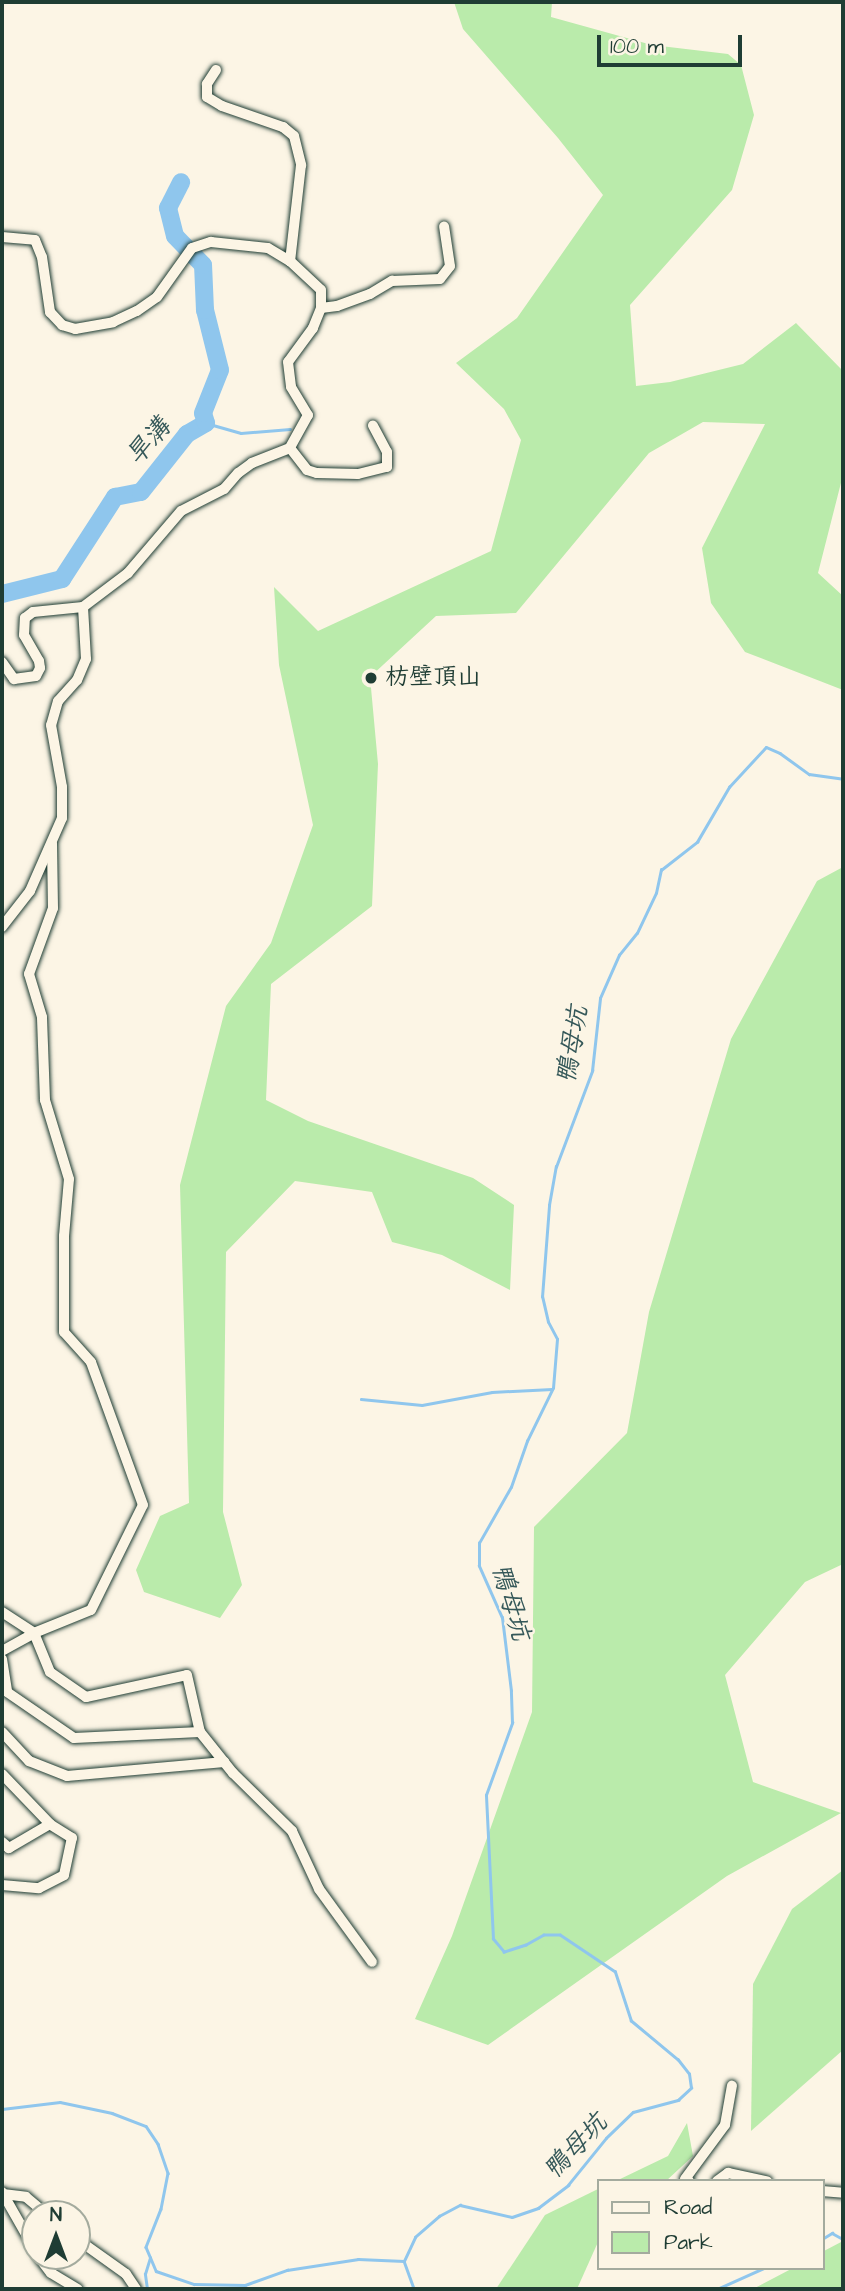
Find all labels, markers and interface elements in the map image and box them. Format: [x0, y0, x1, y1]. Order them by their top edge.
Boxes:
scale bar [600, 21, 745, 65]
text: 100 m [610, 32, 664, 61]
water label: 旱溝 [120, 412, 178, 472]
place label: 枋壁頂山 [385, 664, 481, 692]
marker: 枋壁頂山 [363, 670, 379, 686]
water label: 鴨母坑 [551, 1004, 595, 1086]
water label: 鴨母坑 [484, 1560, 536, 1644]
water label: 鴨母坑 [538, 2108, 614, 2186]
legend [596, 2179, 824, 2270]
text: Road [664, 2193, 712, 2222]
north arrow [21, 2200, 91, 2270]
text: N [50, 2202, 62, 2229]
text: Park [664, 2228, 713, 2257]

